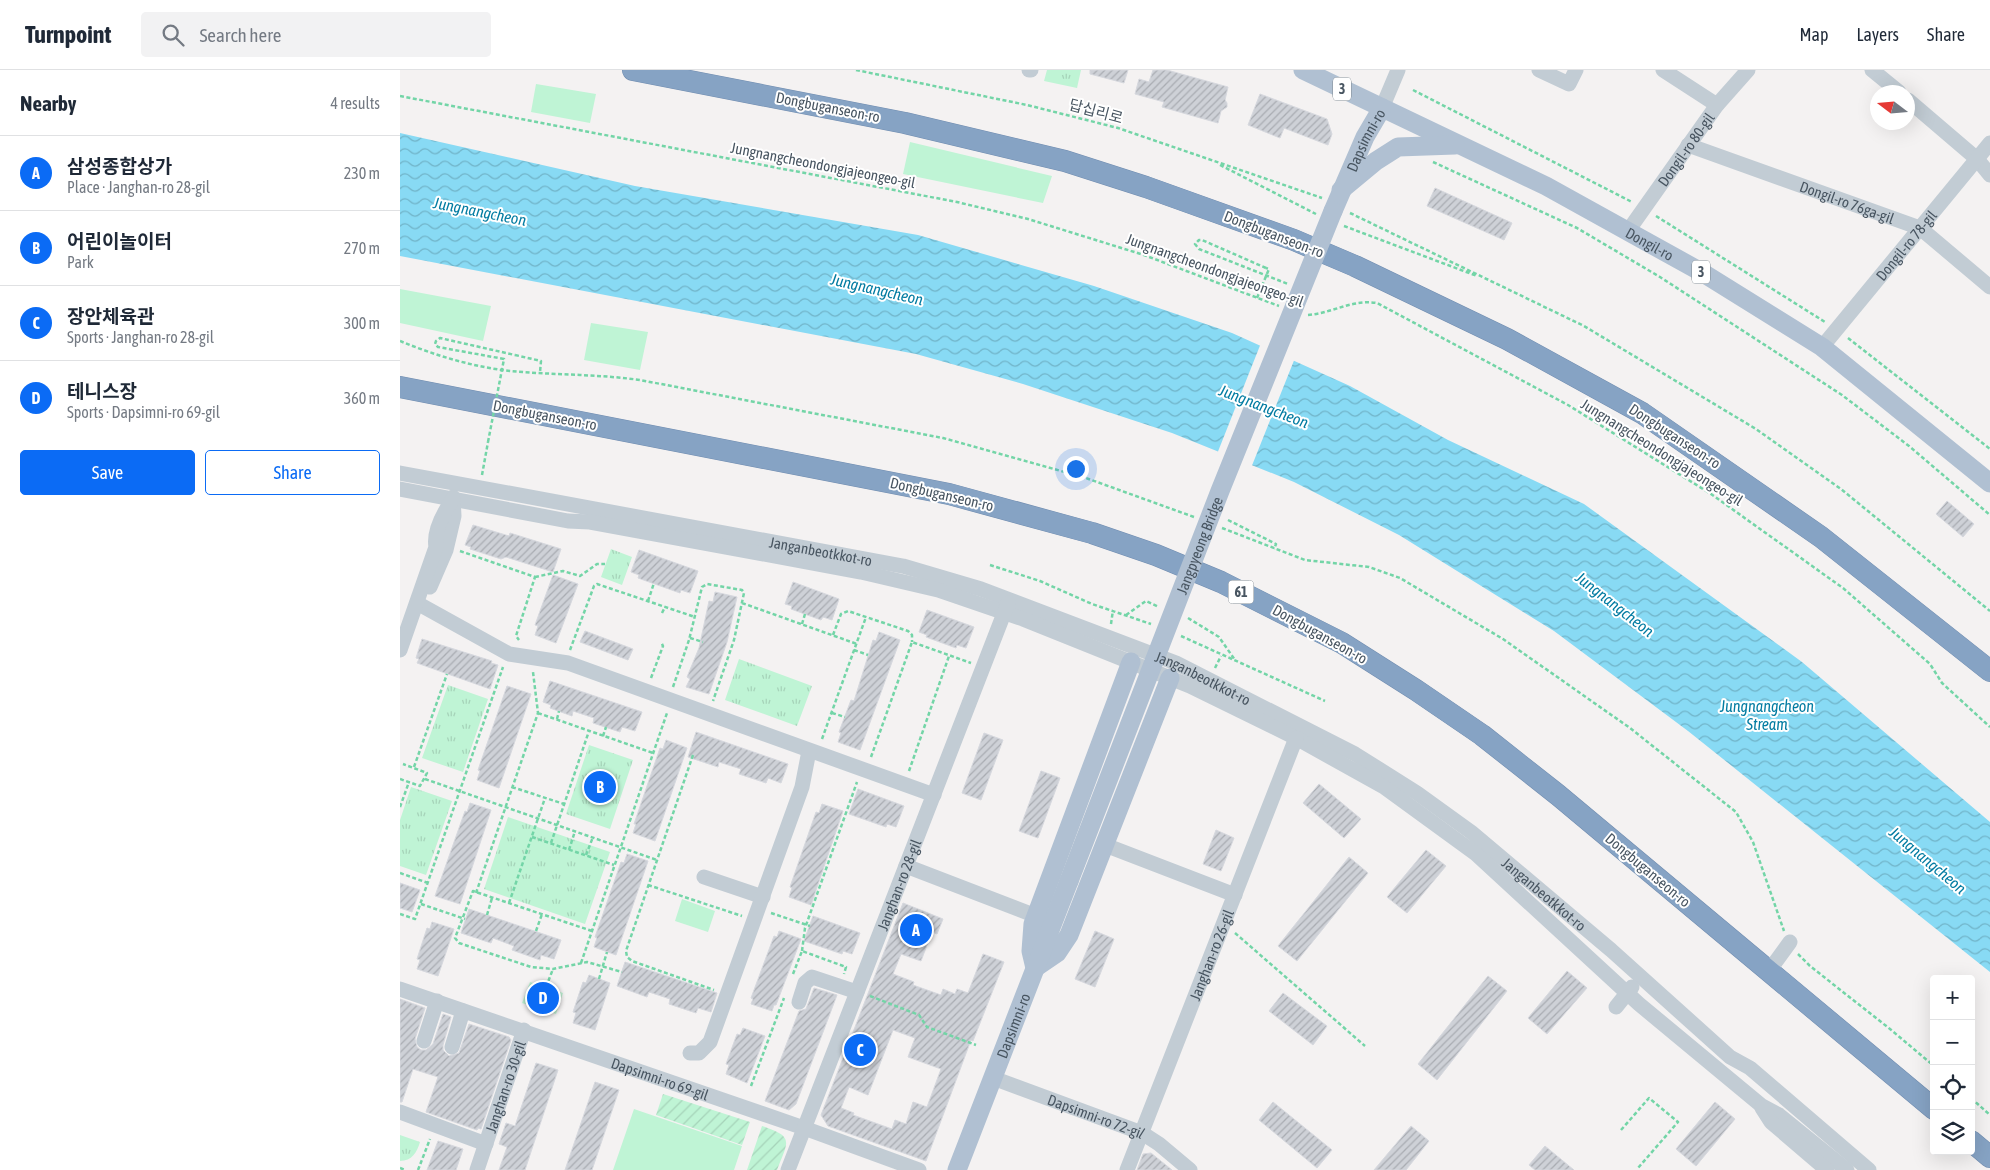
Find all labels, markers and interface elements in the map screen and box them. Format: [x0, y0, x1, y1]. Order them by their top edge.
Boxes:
search box [141, 12, 491, 57]
text: Turnpoint [25, 21, 111, 48]
icon: search [159, 21, 187, 49]
text: Search here [199, 24, 281, 46]
text: Map [1799, 24, 1828, 45]
text: Layers [1856, 24, 1899, 45]
text: Share [1927, 24, 1965, 45]
road number: 3 [1333, 78, 1351, 100]
north arrow [1870, 85, 1915, 130]
street label: Dongbuganseon-ro [775, 89, 881, 125]
text: Nearby [20, 91, 76, 115]
text: 4 results [330, 94, 380, 112]
street label: 답십리로 [1067, 96, 1125, 126]
street label: Dapsimni-ro [1343, 106, 1388, 174]
street label: Dongil-ro 80-gil [1654, 109, 1717, 189]
street label: Jungnangcheondongjajeongeo-gil [729, 139, 917, 191]
text: 삼성종합상가 [67, 155, 172, 177]
text: A [32, 164, 40, 182]
text: 230 m [344, 164, 380, 182]
street label: Dongil-ro 76ga-gil [1798, 177, 1897, 227]
text: Place · Janghan-ro 28-gil [67, 178, 210, 196]
water label: Jungnangcheon [431, 193, 528, 230]
street label: Dongbuganseon-ro [1222, 207, 1326, 261]
street label: Dongil-ro 78-gil [1872, 207, 1940, 284]
street label: Dongil-ro [1623, 224, 1677, 264]
text: 어린이놀이터 [67, 230, 172, 252]
street label: Jungnangcheondongjajeongeo-gil [1124, 230, 1306, 310]
text: B [32, 239, 40, 257]
text: 270 m [344, 239, 380, 257]
text: Park [67, 253, 94, 271]
road number: 3 [1692, 260, 1710, 283]
water label: Jungnangcheon [828, 269, 925, 309]
text: 장안체육관 [67, 305, 154, 327]
text: C [32, 314, 40, 332]
text: 300 m [344, 314, 380, 332]
text: Sports · Janghan-ro 28-gil [67, 328, 214, 346]
text: 테니스장 [67, 380, 137, 402]
water label: Jungnangcheon [1215, 380, 1311, 432]
text: D [32, 389, 40, 407]
text: 360 m [344, 389, 380, 407]
street label: Jungnangcheondongjajeongeo-gil [1578, 395, 1746, 509]
street label: Dongbuganseon-ro [492, 397, 598, 433]
street label: Dongbuganseon-ro [1626, 400, 1724, 472]
text: Sports · Dapsimni-ro 69-gil [67, 403, 220, 421]
button: Save [20, 450, 195, 495]
button: Share [205, 450, 380, 495]
your location [1063, 456, 1089, 482]
street label: Dongbuganseon-ro [889, 474, 995, 514]
street label: Jangpyeong Bridge [1172, 494, 1226, 596]
street label: Janganbeotkkot-ro [768, 533, 874, 569]
water label: Jungnangcheon [1571, 567, 1658, 641]
road number: 61 [1228, 581, 1254, 604]
street label: Dongbuganseon-ro [1270, 601, 1370, 667]
street label: Janganbeotkkot-ro [1153, 647, 1254, 708]
water label: Jungnangcheon Stream [1719, 697, 1814, 733]
pin: B [584, 768, 616, 806]
water label: Jungnangcheon [1885, 822, 1970, 898]
street label: Dongbuganseon-ro [1602, 830, 1694, 910]
street label: Janghan-ro 28-gil [873, 837, 924, 933]
street label: Janganbeotkkot-ro [1499, 854, 1590, 934]
street label: Janghan-ro 26-gil [1186, 907, 1237, 1003]
pin: A [900, 911, 932, 949]
map controls [1930, 975, 1975, 1155]
button: + [1930, 975, 1975, 1020]
pin: D [527, 979, 559, 1017]
street label: Dapsimni-ro [993, 991, 1033, 1060]
button: − [1930, 1020, 1975, 1065]
pin: C [844, 1031, 876, 1069]
street label: Janghan-ro 30-gil [482, 1038, 528, 1135]
street label: Dapsimni-ro 69-gil [609, 1054, 711, 1103]
button: locate [1930, 1065, 1975, 1110]
street label: Dapsimni-ro 72-gil [1045, 1090, 1148, 1141]
button: layers [1930, 1110, 1975, 1155]

